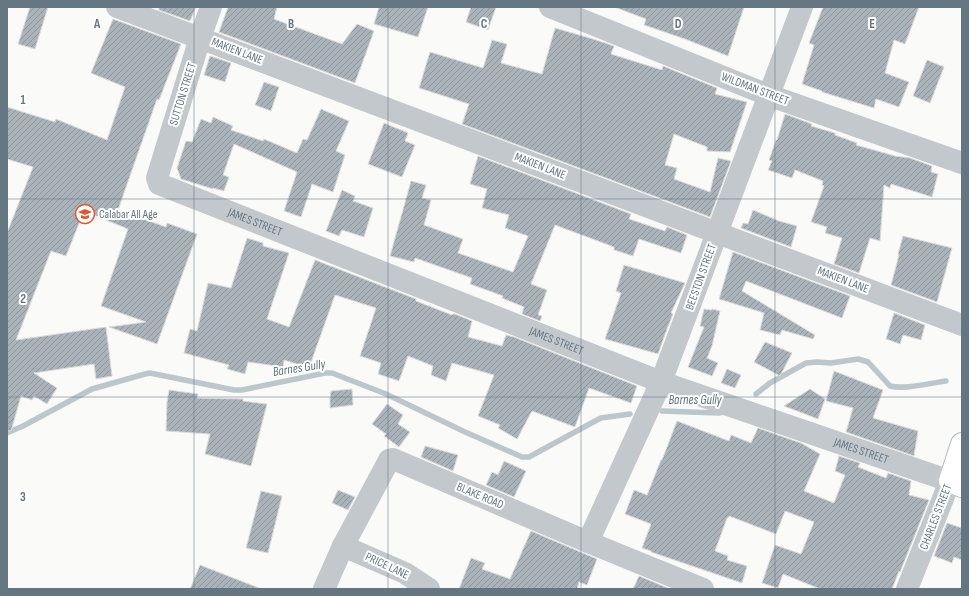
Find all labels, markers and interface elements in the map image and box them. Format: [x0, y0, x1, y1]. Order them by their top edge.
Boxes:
text: A [93, 16, 101, 32]
text: B [288, 16, 294, 32]
text: C [481, 16, 488, 32]
text: D [675, 16, 682, 32]
text: E [869, 16, 875, 32]
street label: MAKIEN LANE [209, 34, 265, 68]
street label: SUTTON STREET [166, 61, 200, 127]
street label: WILDMAN STREET [719, 69, 791, 109]
text: 1 [20, 92, 26, 108]
street label: MAKIEN LANE [512, 149, 568, 183]
school or university icon: Calabar All Age [74, 203, 96, 225]
street label: JAMES STREET [225, 204, 285, 239]
place label: Calabar All Age [99, 207, 158, 222]
street label: BEESTON STREET [682, 242, 720, 312]
street label: MAKIEN LANE [815, 263, 871, 297]
text: 2 [20, 291, 26, 307]
street label: JAMES STREET [526, 323, 586, 358]
water label: Barnes Gully [272, 356, 328, 380]
water label: Barnes Gully [668, 392, 723, 408]
street label: JAMES STREET [831, 434, 891, 467]
street label: BLAKE ROAD [454, 479, 506, 513]
street label: CHARLES STREET [917, 482, 955, 552]
text: 3 [20, 489, 26, 505]
street label: PRICE LANE [363, 549, 411, 583]

